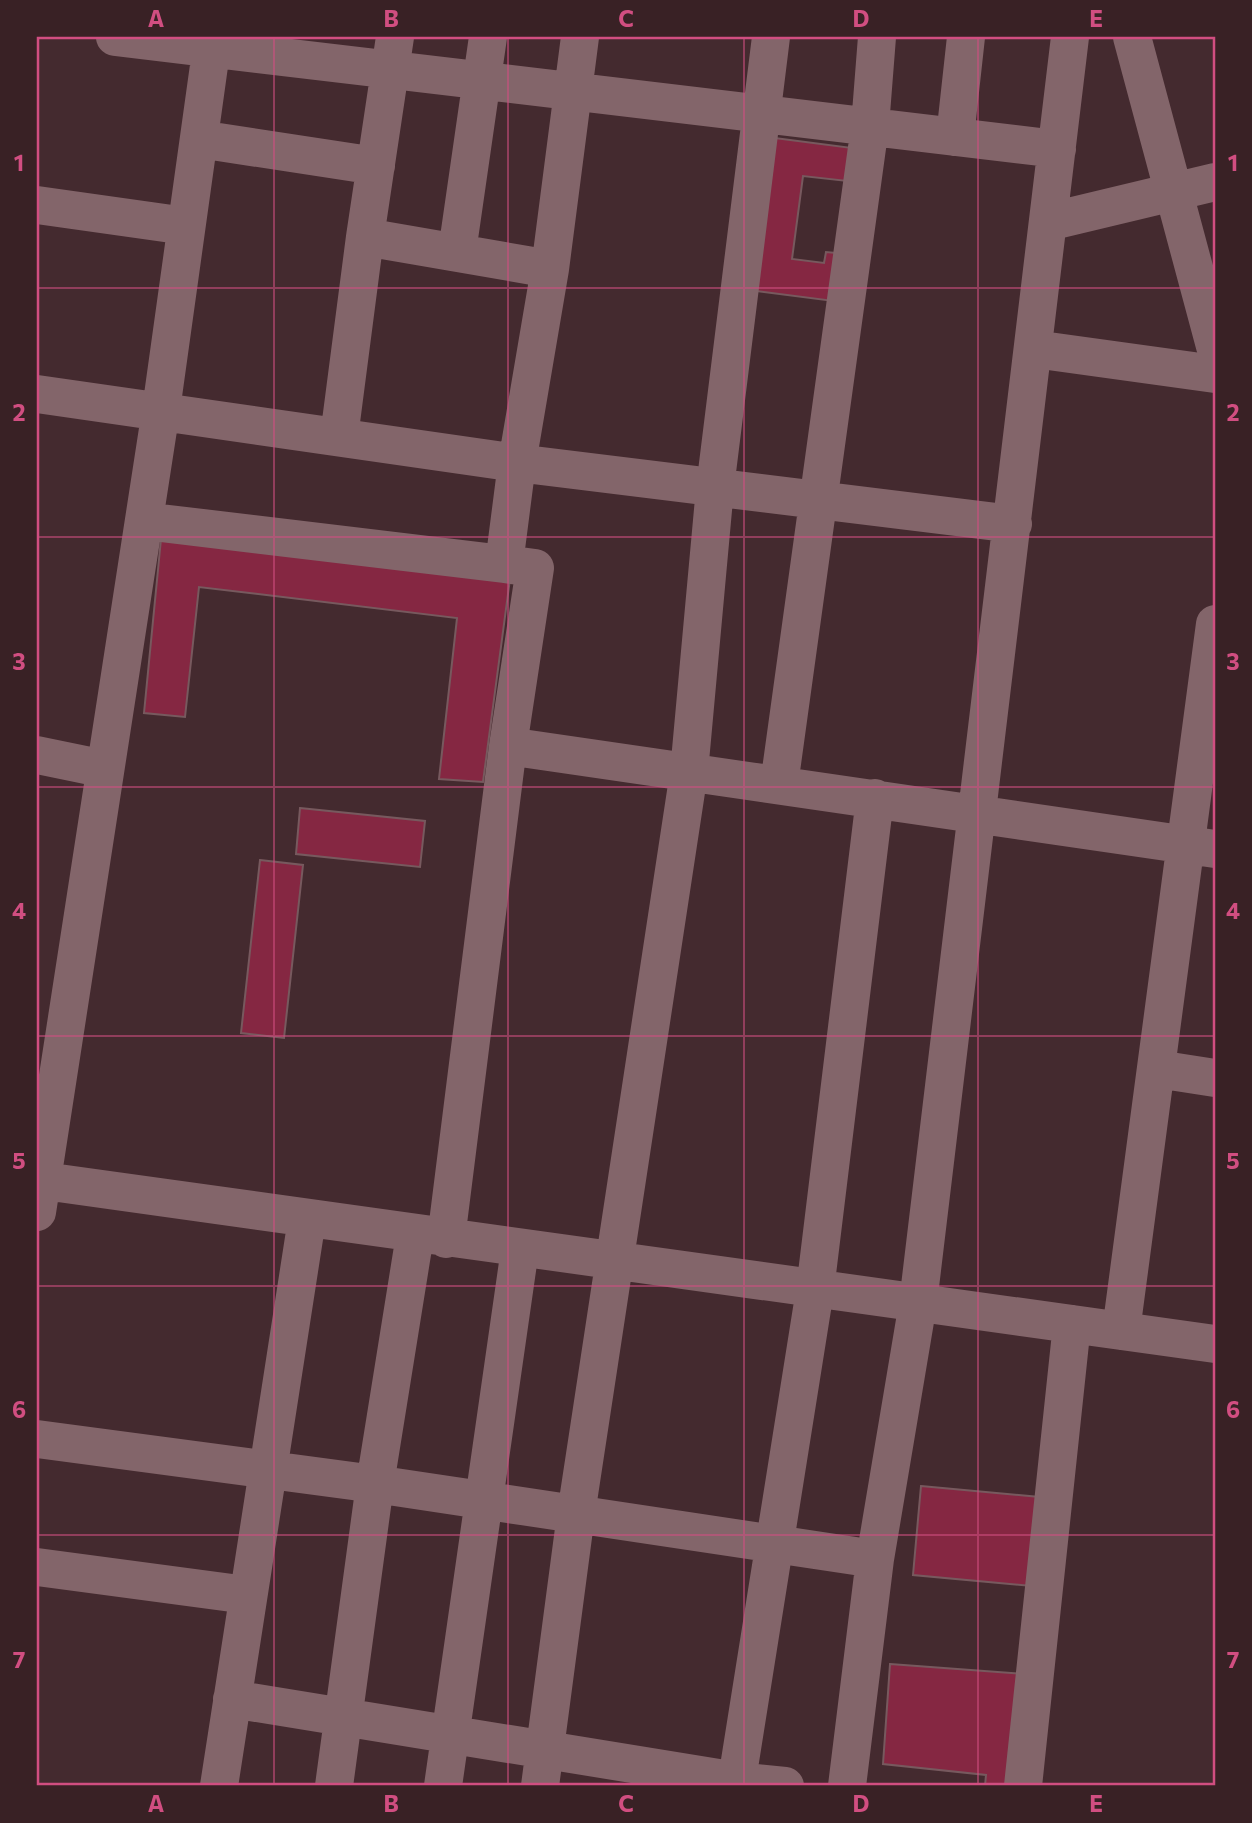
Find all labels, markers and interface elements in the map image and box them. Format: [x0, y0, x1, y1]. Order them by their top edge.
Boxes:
text: A [148, 4, 165, 32]
text: B [383, 4, 399, 32]
text: C [618, 4, 634, 32]
text: D [853, 4, 870, 32]
text: E [1089, 4, 1103, 32]
text: 1 [14, 148, 24, 176]
text: 1 [1228, 148, 1238, 176]
text: 2 [12, 398, 26, 426]
text: 2 [1226, 398, 1240, 426]
text: 3 [12, 647, 26, 675]
text: 3 [1226, 647, 1240, 675]
text: 4 [12, 896, 26, 924]
text: 4 [1226, 896, 1240, 924]
text: 5 [12, 1146, 26, 1174]
text: 5 [1226, 1146, 1240, 1174]
text: 6 [12, 1395, 26, 1423]
text: 6 [1226, 1395, 1240, 1423]
text: 7 [13, 1645, 25, 1673]
text: 7 [1227, 1645, 1239, 1673]
text: A [148, 1789, 165, 1817]
text: B [383, 1789, 399, 1817]
text: C [618, 1789, 634, 1817]
text: D [853, 1789, 870, 1817]
text: E [1089, 1789, 1103, 1817]

